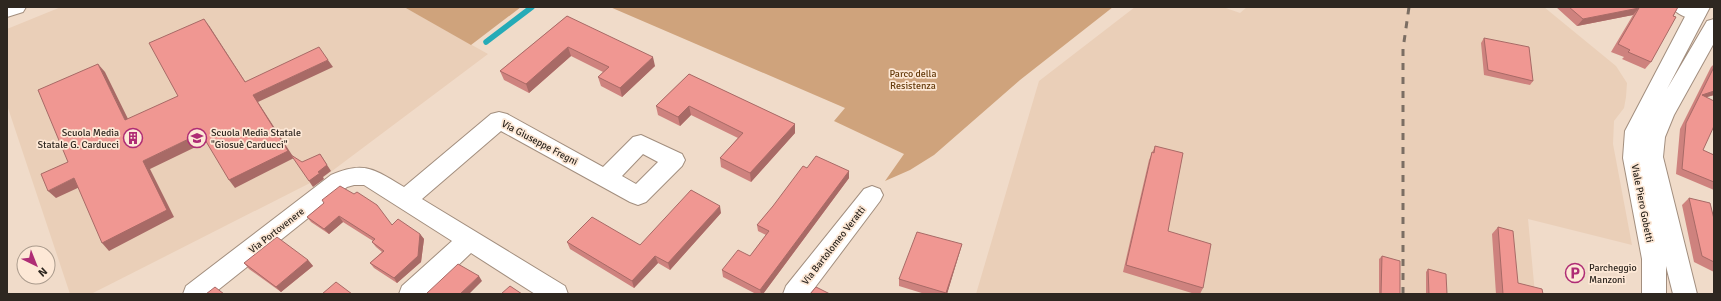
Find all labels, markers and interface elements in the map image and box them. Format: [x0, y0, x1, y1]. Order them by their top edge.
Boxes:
park label: Parco della Resistenza [889, 68, 937, 92]
street label: Via Giuseppe Fregni [499, 118, 580, 168]
place label: Scuola Media Statale G. Carducci [38, 127, 119, 151]
building icon: Scuola Media Statale G. Carducci [122, 127, 144, 149]
school or university icon: Scuola Media Statale "Giosuè Carducci" [186, 127, 208, 149]
place label: Scuola Media Statale "Giosuè Carducci" [211, 127, 301, 151]
street label: Viale Piero Gobetti [1629, 163, 1655, 243]
street label: Via Bartolomeo Veratti [799, 204, 868, 287]
street label: Via Portovenere [246, 205, 307, 256]
north arrow [16, 245, 56, 285]
parking icon: Parcheggio Manzoni [1564, 262, 1586, 284]
place label: Parcheggio Manzoni [1589, 262, 1637, 286]
text: N [35, 265, 50, 279]

